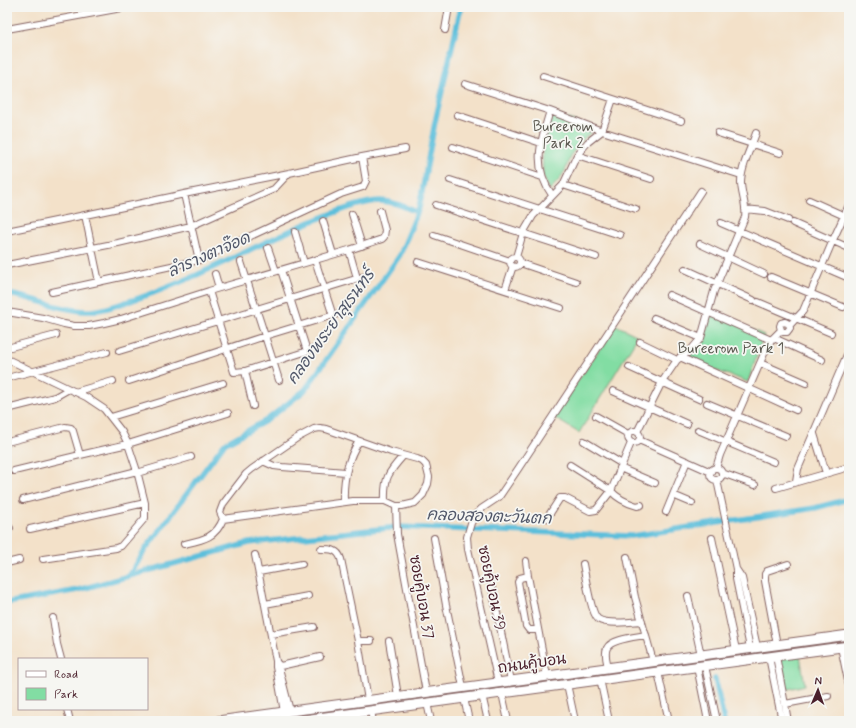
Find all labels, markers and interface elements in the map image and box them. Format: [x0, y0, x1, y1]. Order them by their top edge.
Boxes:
park label: Bureerom Park 2 [533, 117, 593, 154]
water label: ลำรางตาจ๊อด [164, 226, 254, 283]
water label: คลองพระยาสุเรนทร์ [281, 261, 383, 389]
park label: Bureerom Park 1 [678, 339, 784, 359]
water label: คลองสองตะวันตก [426, 504, 553, 530]
street label: ซอยคู้บอน 39 [472, 544, 511, 632]
street label: ซอยคู้บอน 37 [404, 553, 439, 641]
street label: ถนนคู้บอน [496, 648, 568, 679]
legend [18, 658, 148, 710]
text: Road [54, 667, 78, 683]
north arrow [798, 670, 838, 710]
text: N [814, 674, 822, 688]
text: Park [54, 687, 78, 703]

